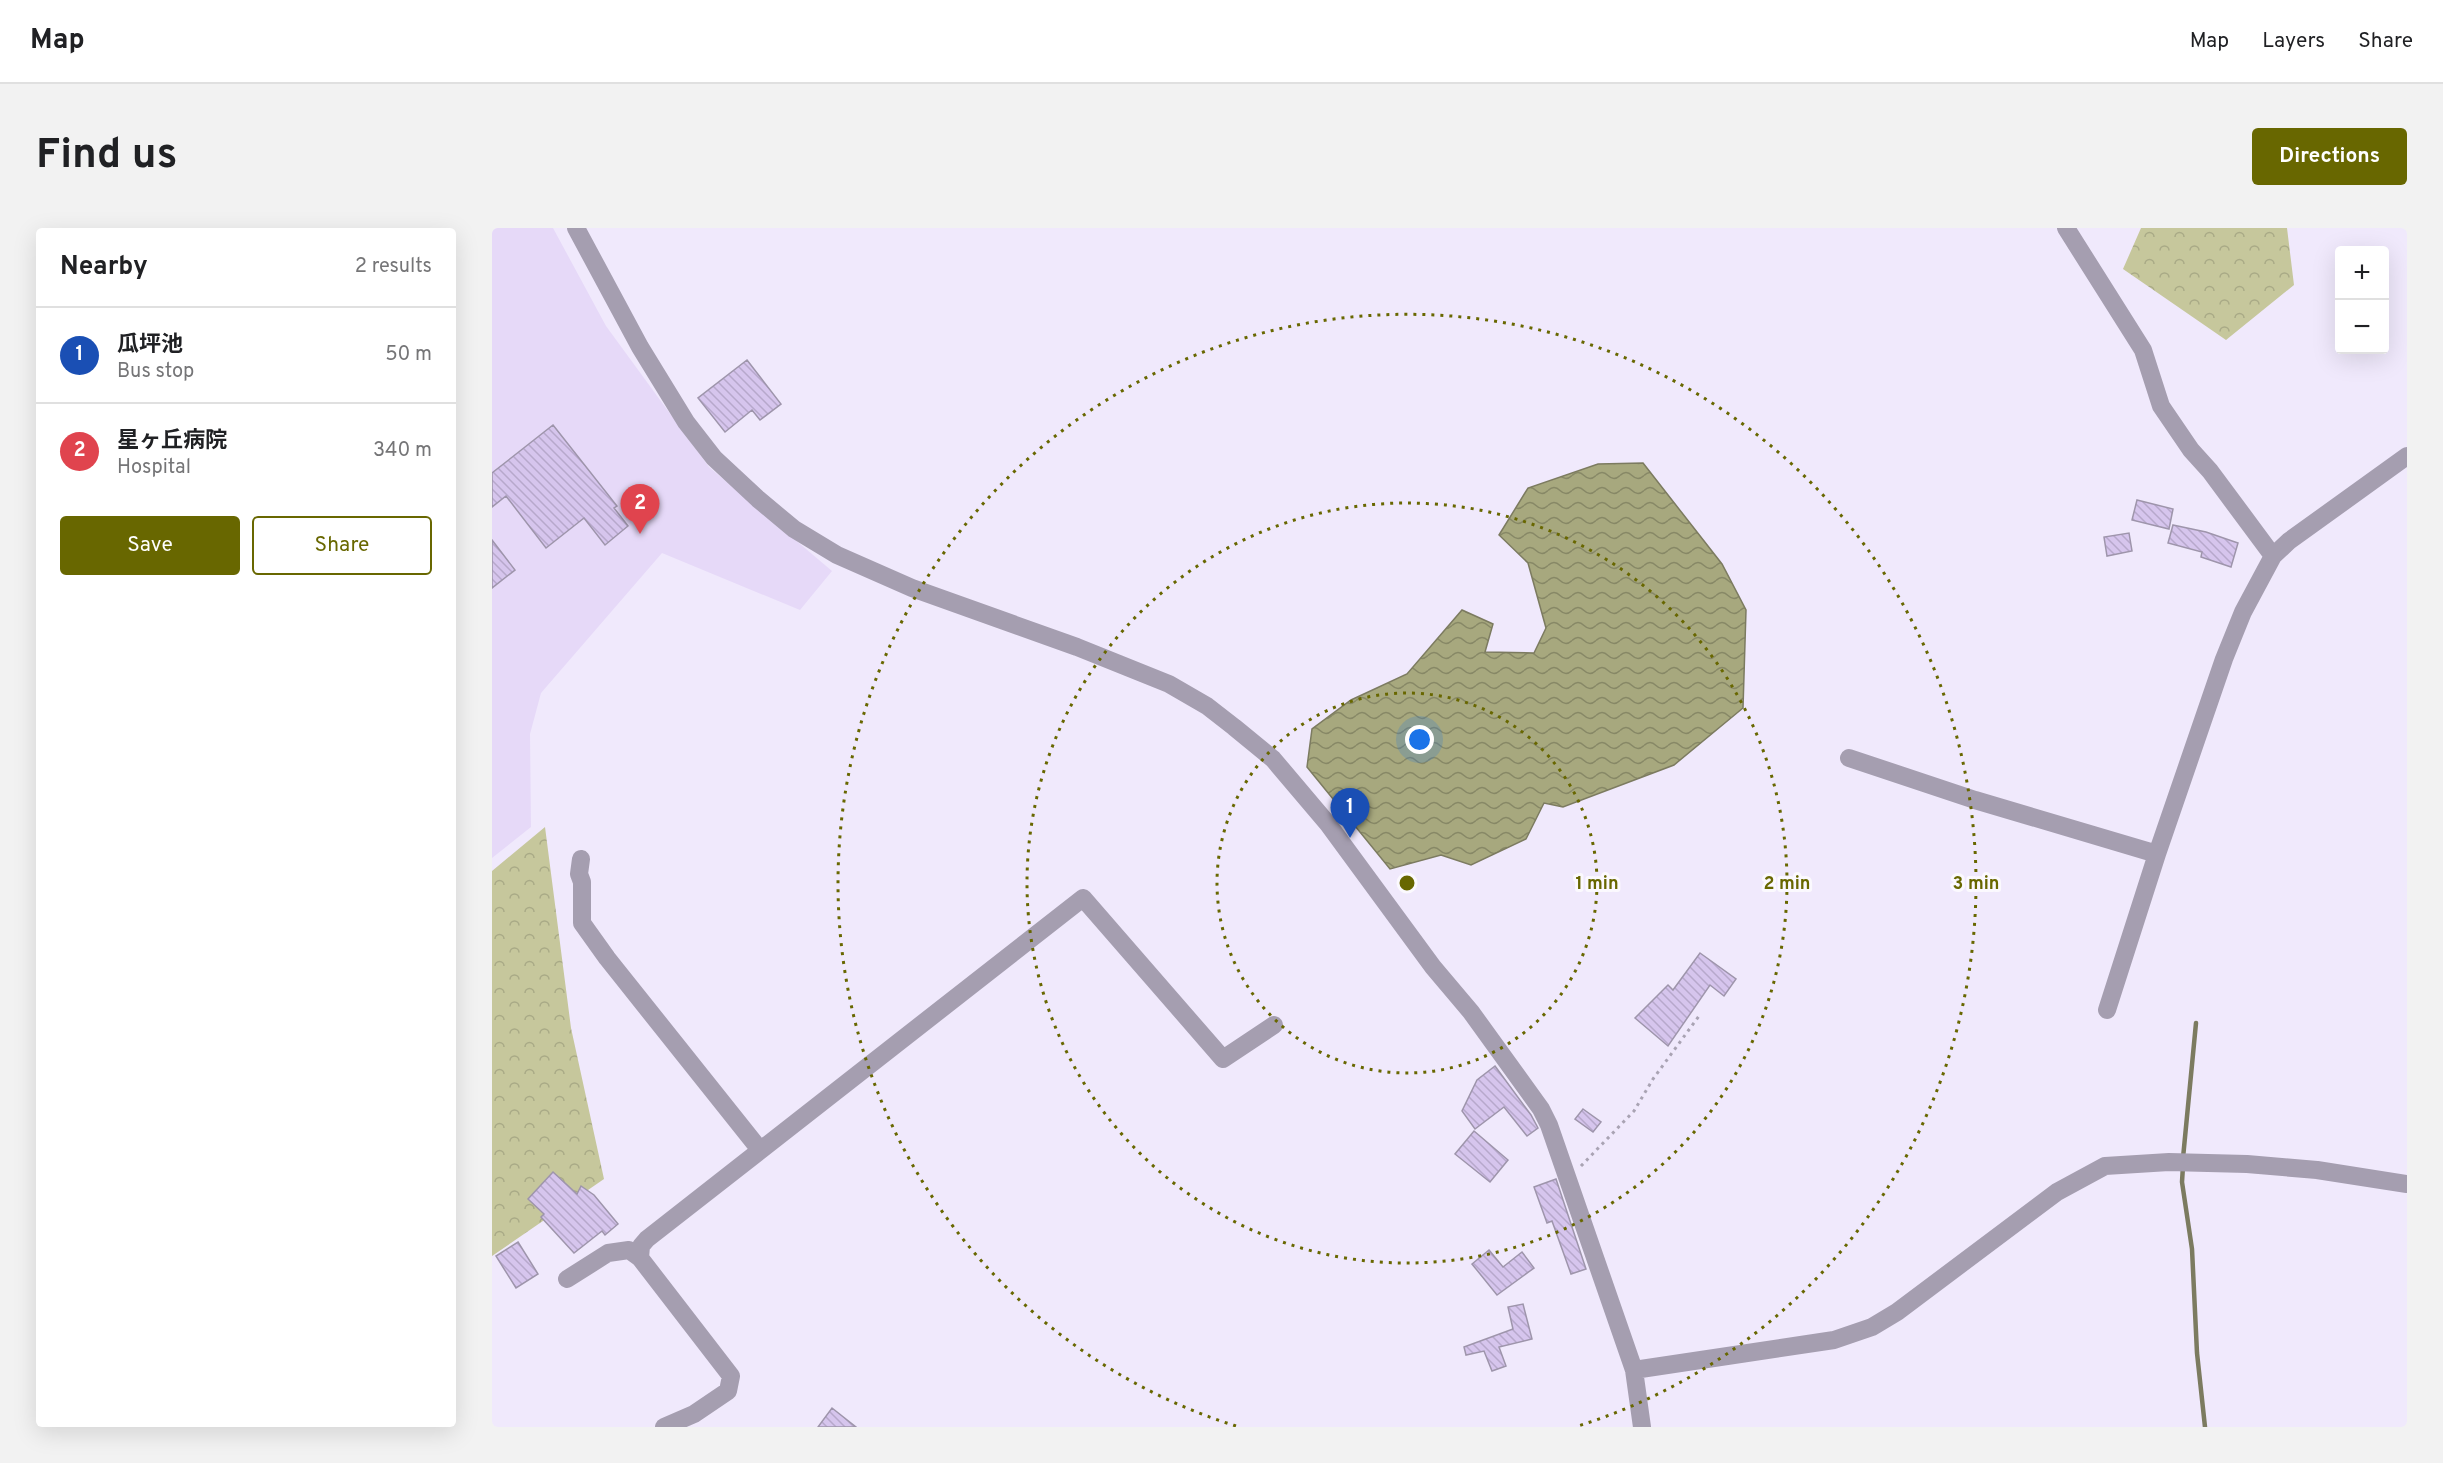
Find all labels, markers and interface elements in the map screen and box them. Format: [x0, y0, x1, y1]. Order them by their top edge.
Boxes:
text: Map [30, 23, 85, 59]
text: Map [2190, 28, 2229, 55]
text: Layers [2262, 28, 2325, 55]
text: Share [2358, 28, 2413, 55]
button: Directions [2252, 128, 2407, 185]
text: Find us [36, 130, 177, 183]
map controls [2335, 246, 2389, 354]
button: + [2335, 246, 2389, 300]
text: Nearby [60, 251, 148, 284]
text: 2 results [355, 254, 432, 280]
button: − [2335, 300, 2389, 354]
text: 瓜坪池 [117, 332, 183, 359]
text: 1 [76, 342, 84, 368]
text: 50 m [385, 342, 432, 368]
text: Bus stop [117, 359, 194, 385]
text: 星ヶ丘病院 [117, 428, 227, 455]
text: 2 [73, 438, 86, 464]
text: 340 m [373, 438, 432, 464]
text: Hospital [117, 455, 191, 481]
pin: 2 [620, 484, 660, 534]
button: Save [60, 516, 240, 575]
button: Share [252, 516, 432, 575]
your location [1405, 725, 1434, 754]
pin: 1 [1330, 788, 1370, 838]
centre of rings [1397, 873, 1417, 893]
text: 1 min [1575, 873, 1619, 896]
text: 2 min [1763, 873, 1811, 896]
text: 3 min [1953, 873, 1999, 896]

